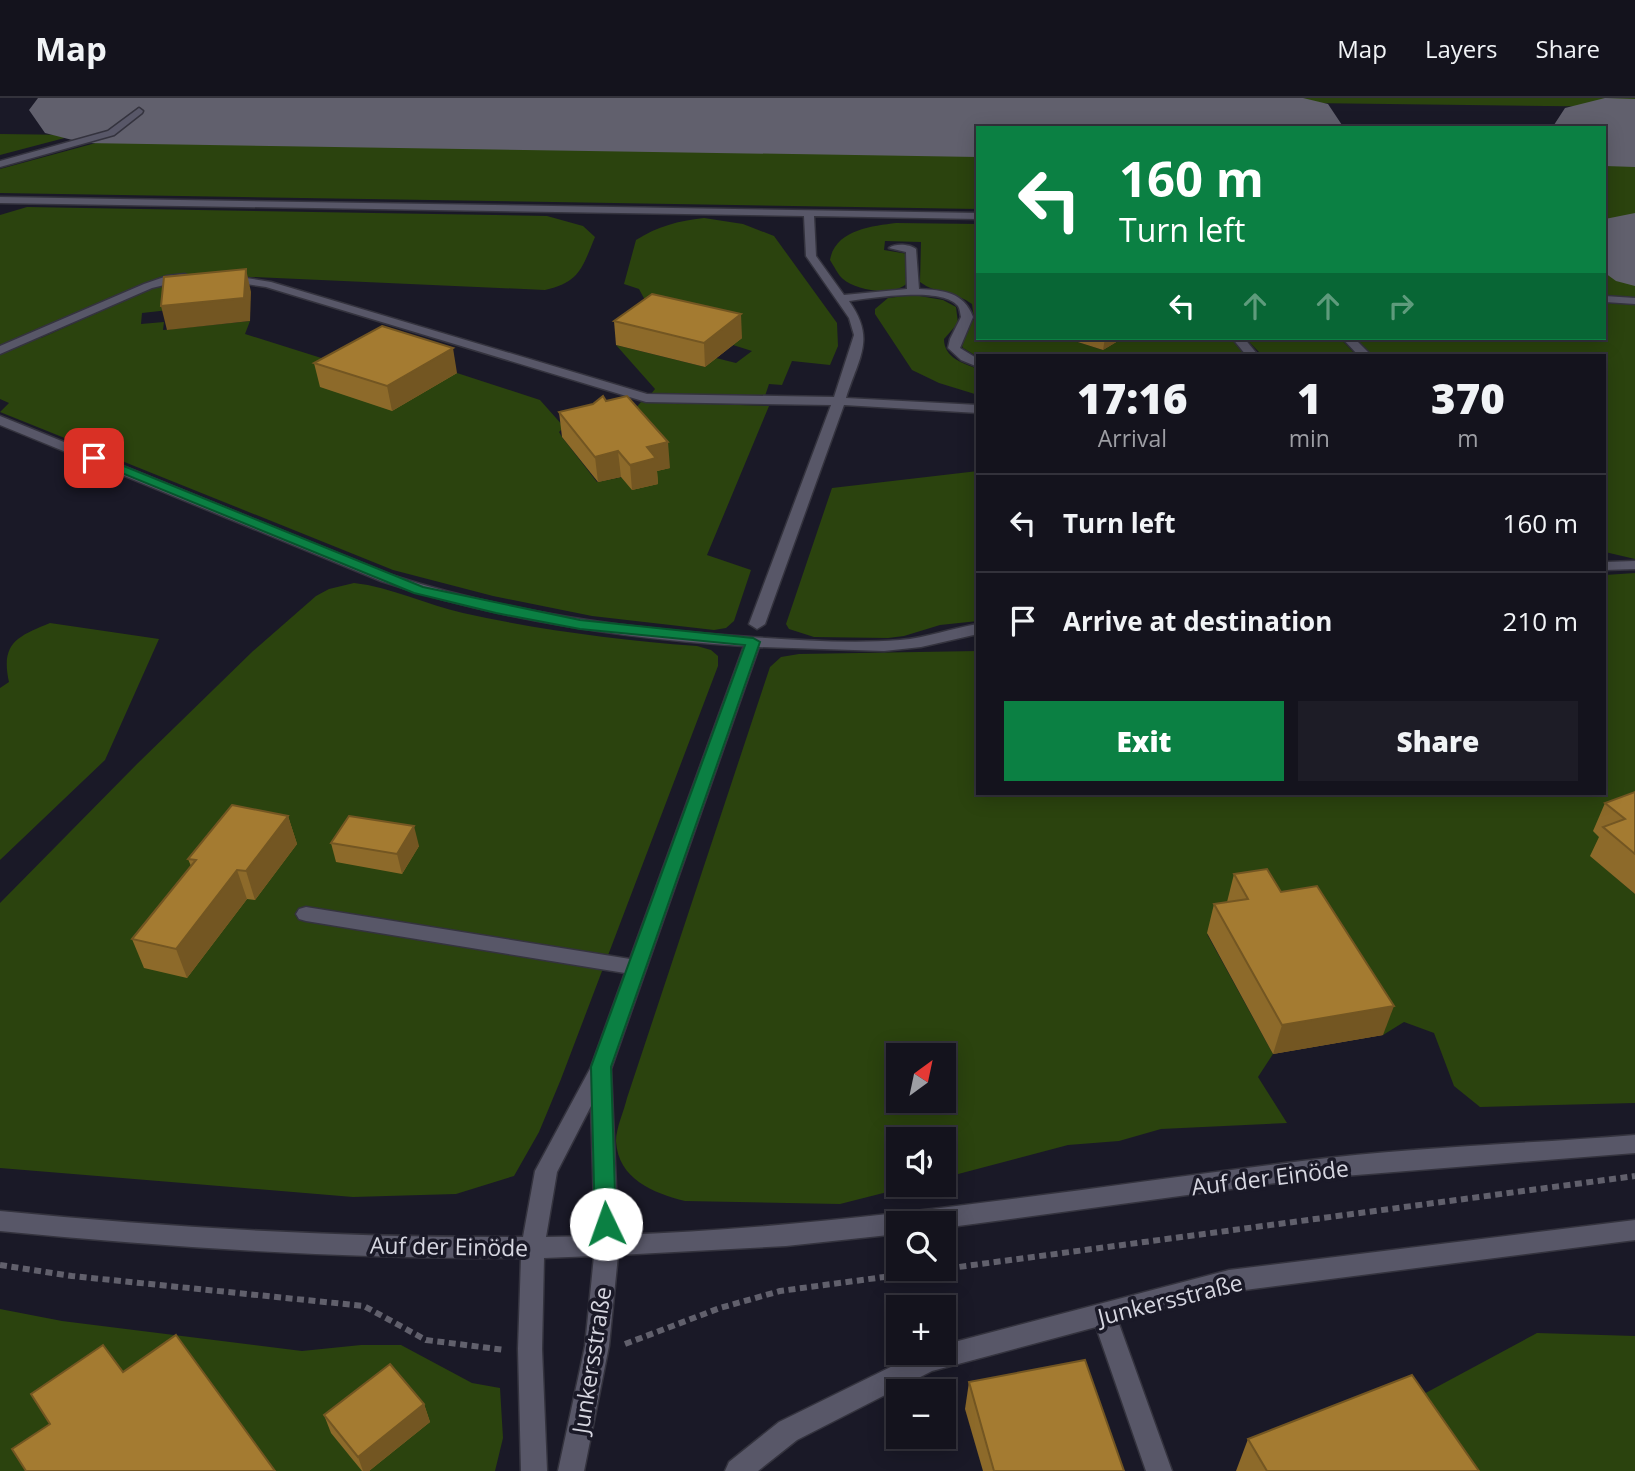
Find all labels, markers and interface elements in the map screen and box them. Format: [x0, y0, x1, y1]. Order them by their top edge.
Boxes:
text: Map [35, 26, 107, 71]
text: Map [1337, 32, 1387, 65]
text: Layers [1425, 32, 1498, 65]
text: Share [1536, 32, 1600, 65]
text: 160 m [1119, 145, 1264, 211]
icon: left [1004, 154, 1095, 245]
text: Turn left [1119, 208, 1245, 251]
icon: left [1163, 287, 1201, 325]
icon: ahead [1236, 287, 1274, 325]
icon: ahead [1309, 287, 1347, 325]
icon: right [1382, 287, 1420, 325]
text: 17:16 [1077, 369, 1188, 426]
text: 1 [1297, 369, 1322, 426]
text: 370 [1431, 369, 1505, 426]
text: Arrival [1098, 422, 1167, 454]
text: min [1289, 422, 1330, 454]
text: m [1457, 422, 1479, 454]
pin [64, 428, 124, 488]
icon: arrive [75, 439, 113, 477]
icon: left [1004, 504, 1042, 542]
text: Turn left [1063, 505, 1175, 541]
text: 160 m [1503, 505, 1578, 541]
icon: arrive [1004, 602, 1042, 640]
text: Arrive at destination [1063, 603, 1332, 639]
text: 210 m [1503, 603, 1578, 639]
button: Exit [1004, 701, 1284, 781]
button: Share [1298, 701, 1578, 781]
north arrow [886, 1043, 956, 1113]
map controls [886, 1043, 956, 1449]
button: sound [886, 1127, 956, 1197]
street label: Auf der Einöde [1190, 1151, 1350, 1203]
position arrow [569, 1187, 643, 1261]
button: search [886, 1211, 956, 1281]
street label: Auf der Einöde [370, 1229, 528, 1263]
street label: Junkersstraße [1092, 1266, 1246, 1333]
street label: Junkersstraße [563, 1284, 618, 1438]
button: + [886, 1295, 956, 1365]
button: − [886, 1379, 956, 1449]

